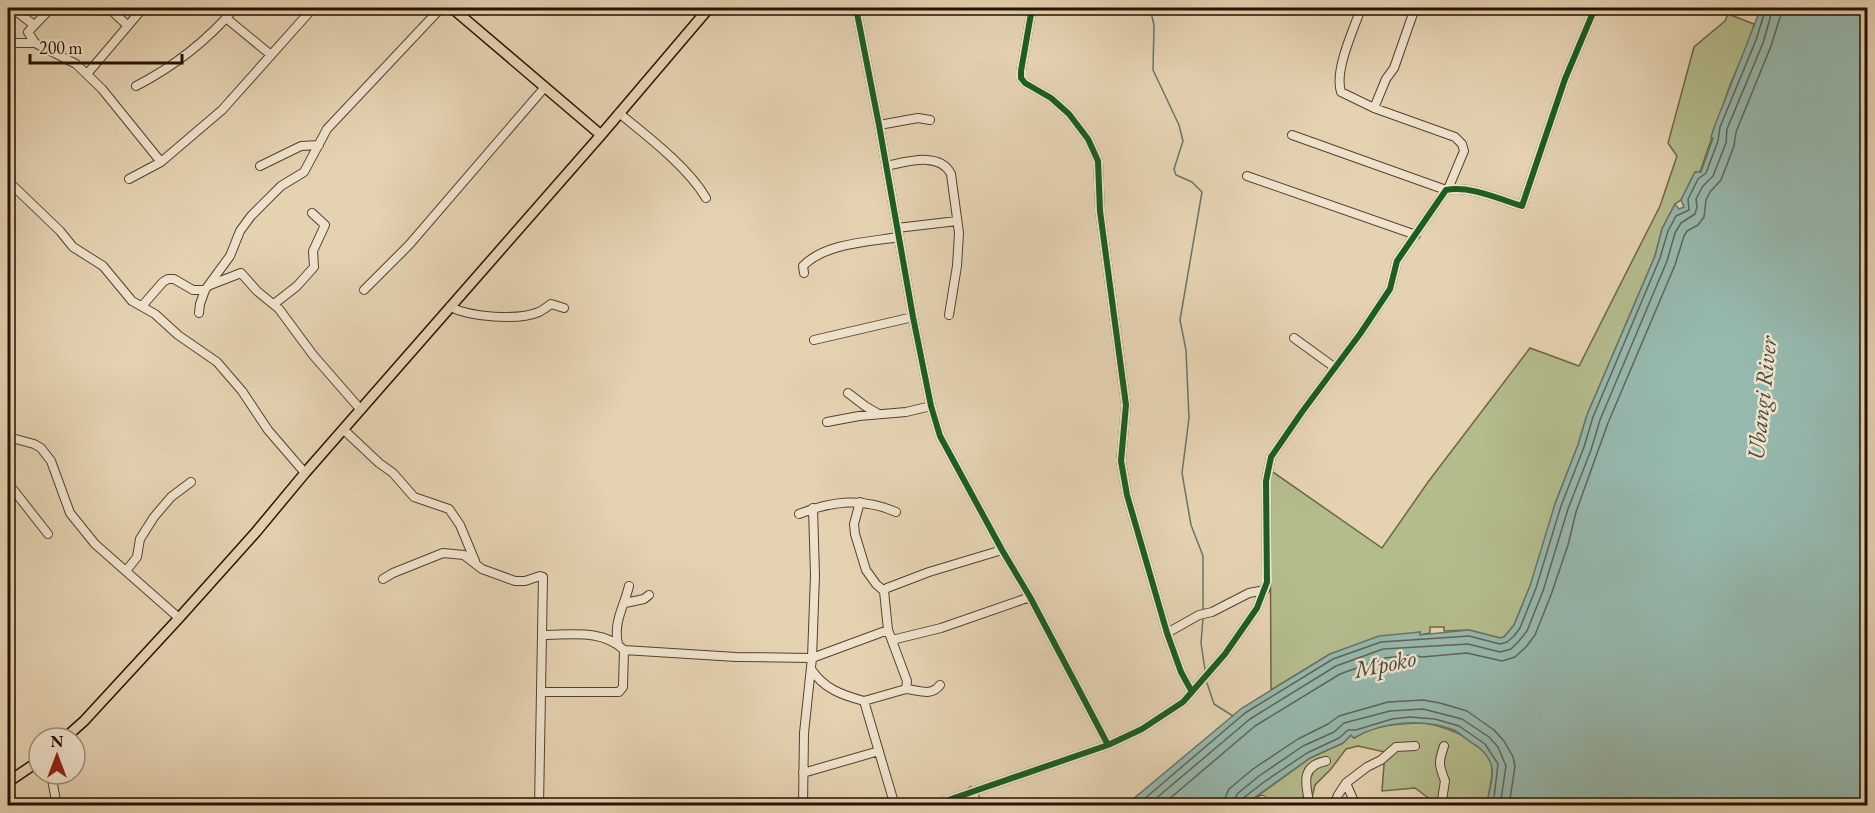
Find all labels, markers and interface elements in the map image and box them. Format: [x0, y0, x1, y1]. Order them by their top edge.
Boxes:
scale bar [30, 27, 182, 65]
text: 200 m [39, 36, 83, 59]
water label: Ubangi River [1740, 333, 1784, 461]
water label: Mpoko [1349, 642, 1419, 686]
north arrow [27, 726, 87, 786]
text: N [51, 731, 64, 752]

